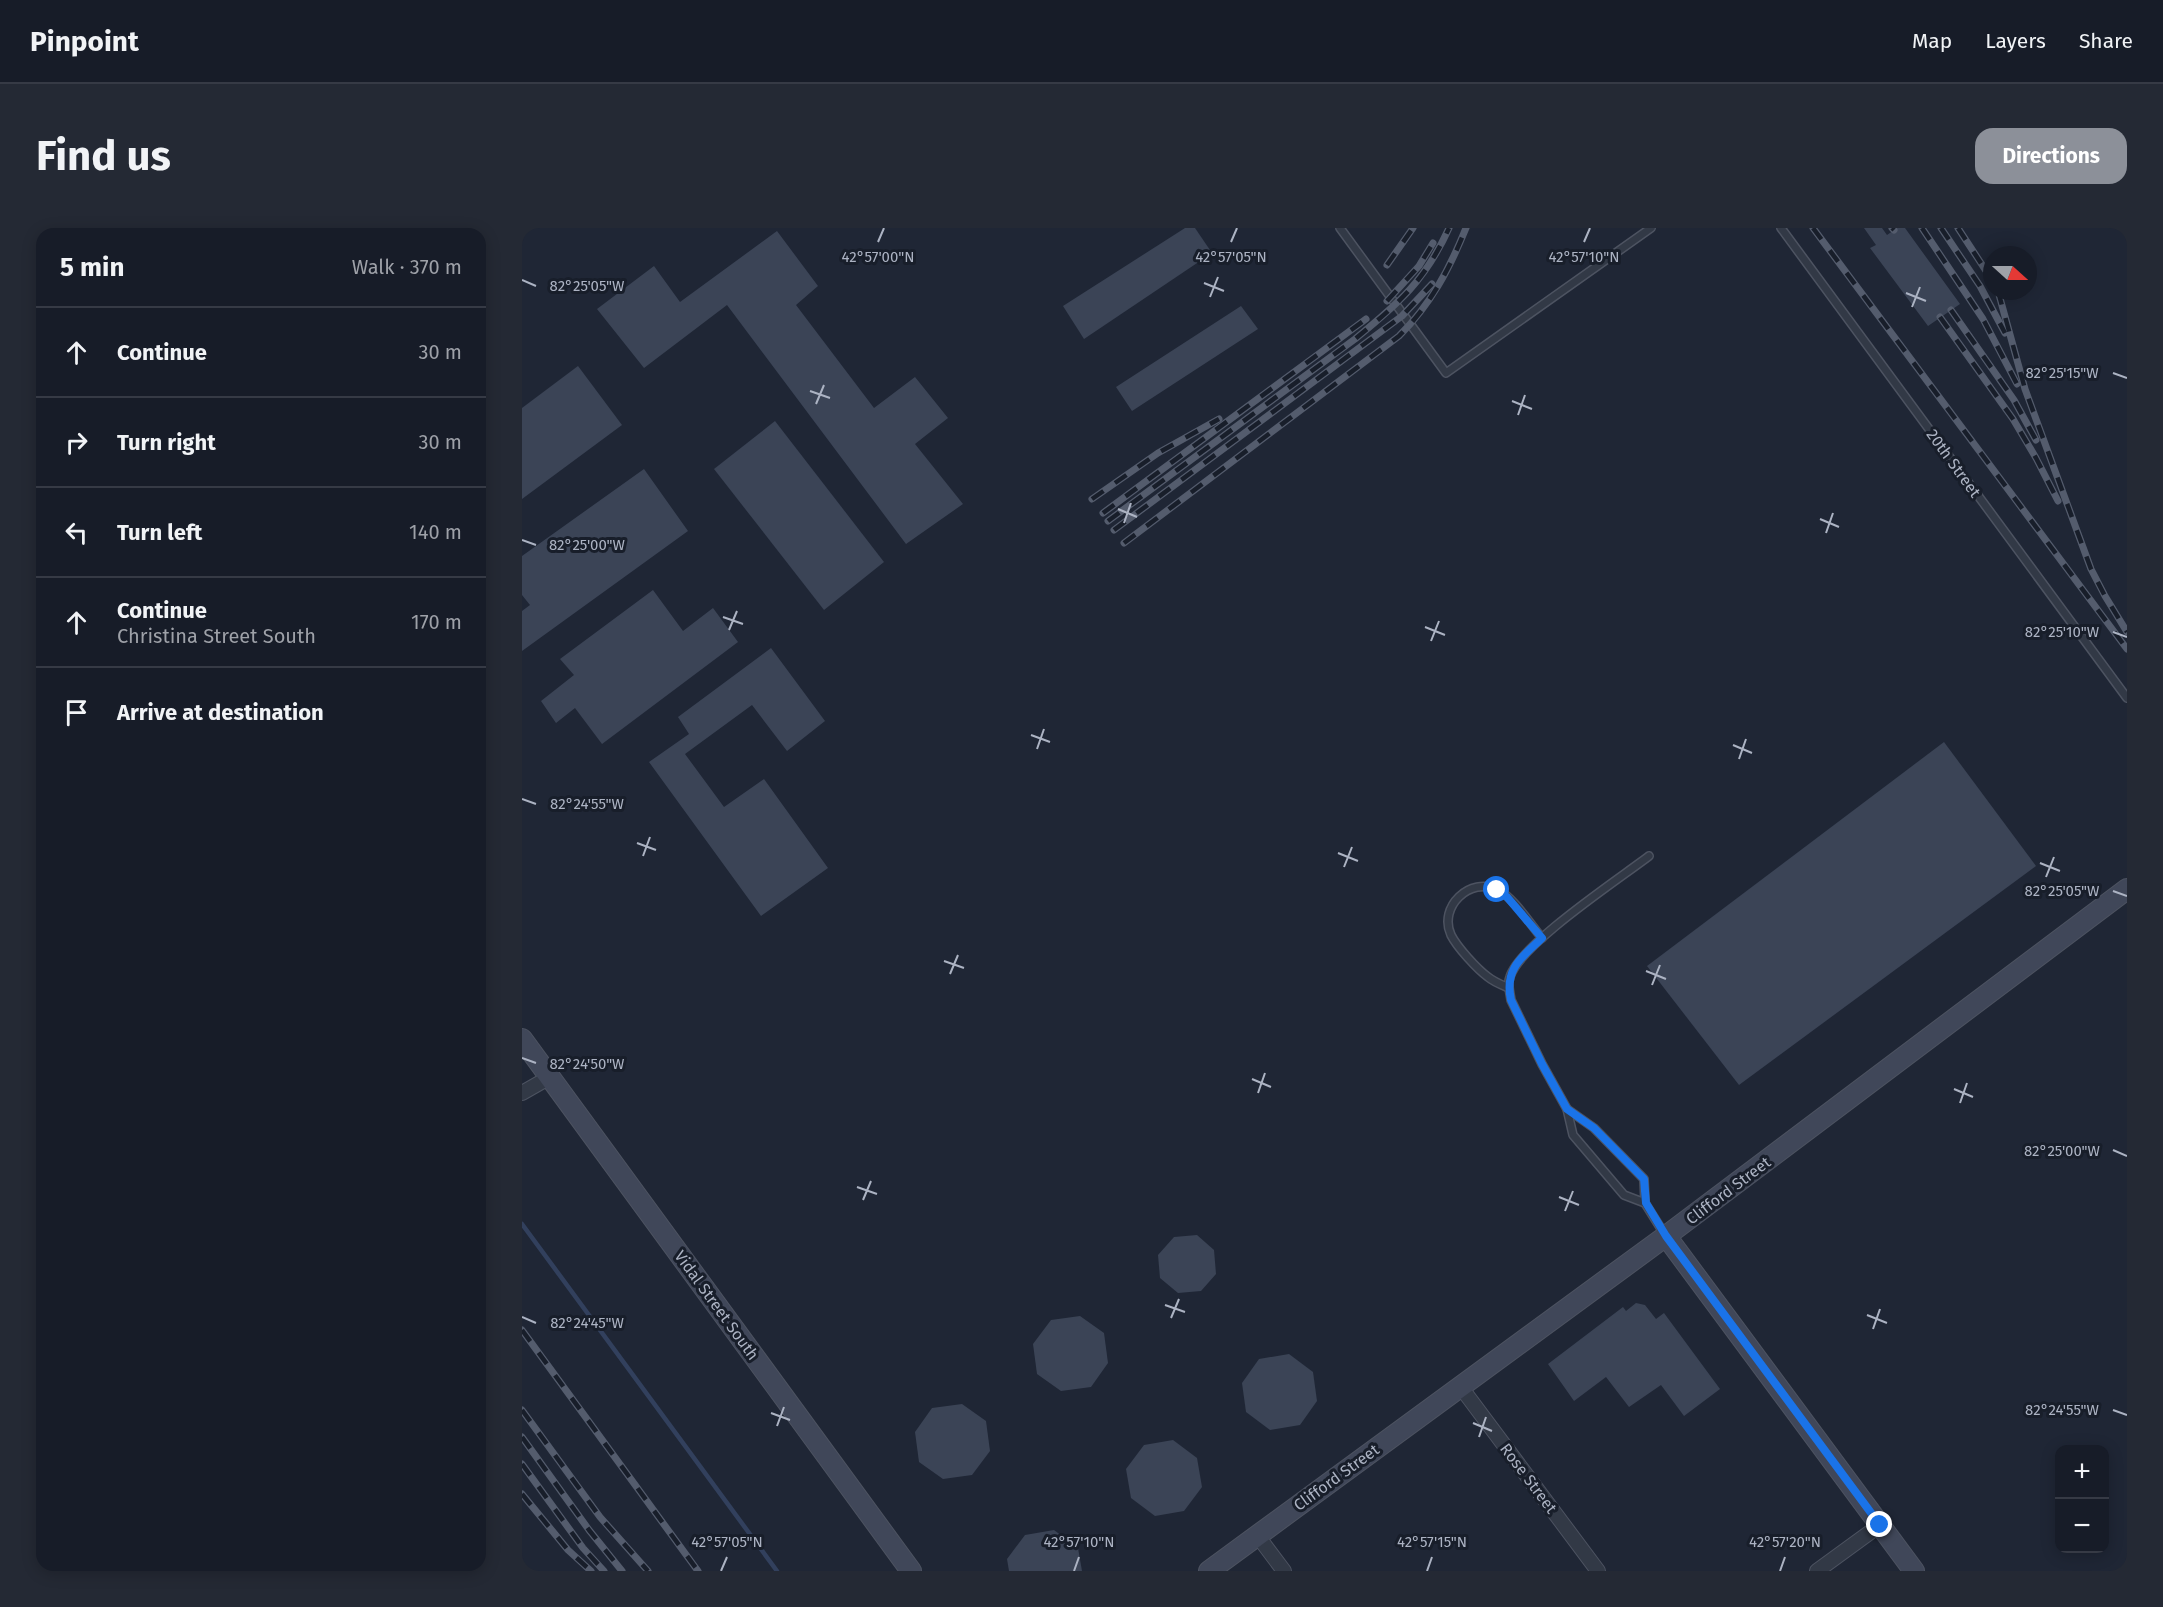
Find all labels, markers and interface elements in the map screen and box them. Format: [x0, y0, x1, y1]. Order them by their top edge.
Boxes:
text: Pinpoint [30, 25, 139, 58]
text: Map [1912, 28, 1952, 54]
text: Layers [1985, 28, 2046, 54]
text: Share [2079, 28, 2133, 54]
button: Directions [1975, 128, 2127, 184]
text: Find us [36, 131, 171, 181]
north arrow [1983, 246, 2037, 300]
text: 42°57'00"N [842, 248, 914, 266]
text: 42°57'05"N [1195, 248, 1267, 266]
text: 42°57'10"N [1548, 248, 1620, 266]
text: 5 min [60, 252, 124, 283]
text: Walk · 370 m [352, 255, 462, 279]
text: 82°25'05"W [550, 277, 625, 295]
icon: ahead [60, 336, 93, 369]
text: Continue [117, 339, 207, 366]
text: 30 m [418, 340, 462, 364]
text: 82°25'15"W [2025, 364, 2099, 382]
street label: 20th Street [1922, 425, 1985, 501]
icon: right [60, 426, 93, 459]
text: Turn right [117, 429, 216, 456]
text: 30 m [418, 430, 462, 454]
icon: left [60, 516, 93, 549]
text: Turn left [117, 519, 202, 546]
text: 140 m [409, 520, 462, 544]
text: 82°25'00"W [549, 536, 626, 554]
text: Continue [117, 597, 207, 624]
icon: ahead [60, 606, 93, 639]
text: 170 m [411, 610, 462, 634]
text: 82°25'10"W [2025, 623, 2100, 641]
text: Christina Street South [117, 624, 316, 648]
icon: arrive [60, 696, 93, 729]
text: Arrive at destination [117, 699, 324, 726]
text: 82°24'55"W [550, 795, 625, 813]
route start [1483, 876, 1509, 902]
text: 82°25'05"W [2025, 882, 2100, 900]
text: 82°24'50"W [549, 1055, 625, 1073]
text: 82°25'00"W [2024, 1142, 2101, 1160]
street label: Clifford Street [1682, 1152, 1774, 1228]
street label: Vidal Street South [671, 1247, 763, 1364]
text: 82°24'45"W [550, 1314, 624, 1332]
text: 82°24'55"W [2025, 1401, 2100, 1419]
street label: Clifford Street [1290, 1440, 1383, 1515]
street label: Rose Street [1496, 1440, 1561, 1517]
map controls [2055, 1445, 2109, 1553]
button: + [2055, 1445, 2109, 1499]
button: − [2055, 1499, 2109, 1553]
route end [1866, 1511, 1892, 1537]
text: 42°57'05"N [691, 1533, 763, 1551]
text: 42°57'10"N [1043, 1533, 1115, 1551]
text: 42°57'15"N [1397, 1533, 1467, 1551]
text: 42°57'20"N [1749, 1533, 1821, 1551]

